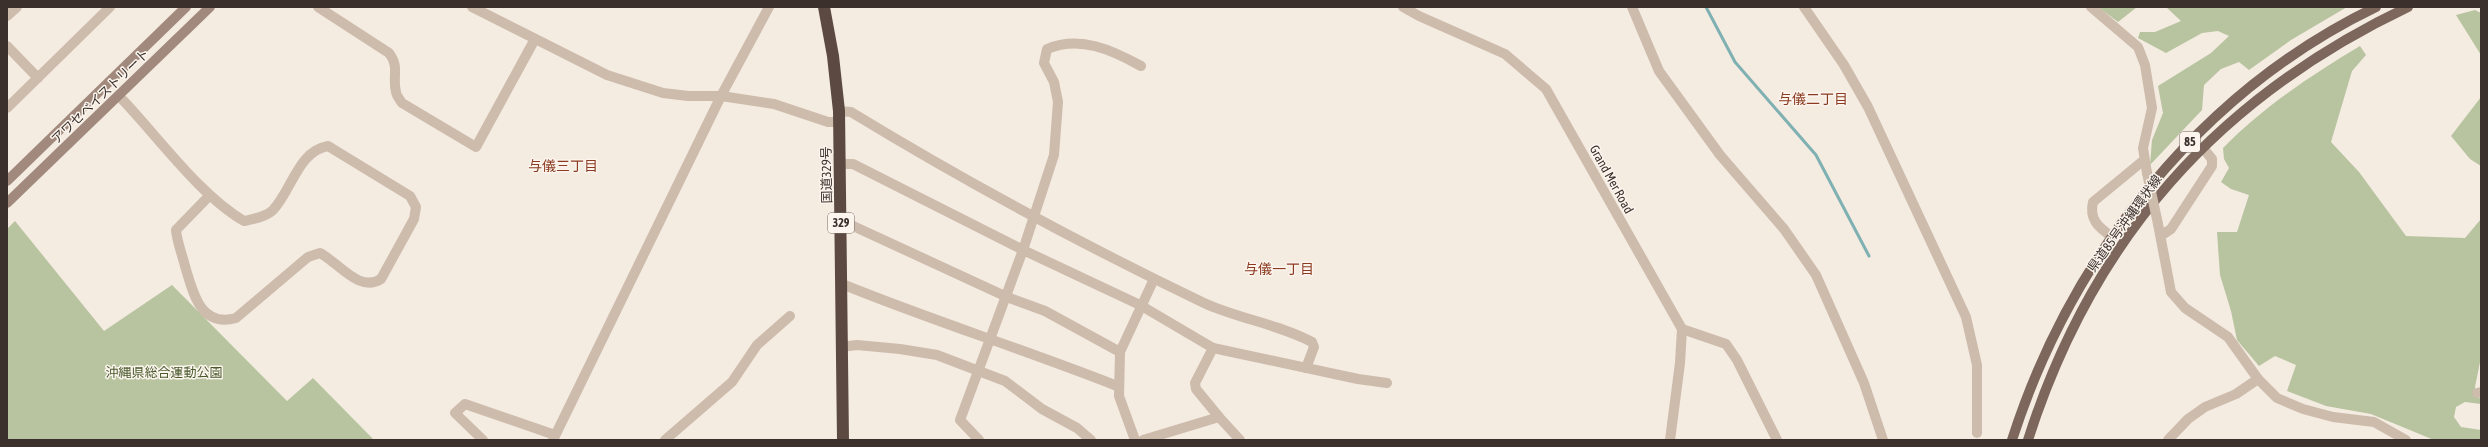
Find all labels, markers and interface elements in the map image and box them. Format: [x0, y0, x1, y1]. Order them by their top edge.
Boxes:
street label: アワセベイストリート [49, 46, 152, 147]
district label: 与儀二丁目 [1778, 91, 1848, 107]
road number: 85 [2180, 132, 2200, 152]
street label: Grand Mer Road [1587, 142, 1636, 216]
street label: 国道329号 [819, 146, 834, 204]
district label: 与儀三丁目 [528, 158, 598, 174]
street label: 県道85号沖縄環状線 [2084, 172, 2165, 275]
road number: 329 [828, 213, 854, 233]
district label: 与儀一丁目 [1244, 261, 1314, 277]
park label: 沖縄県総合運動公園 [105, 365, 223, 380]

